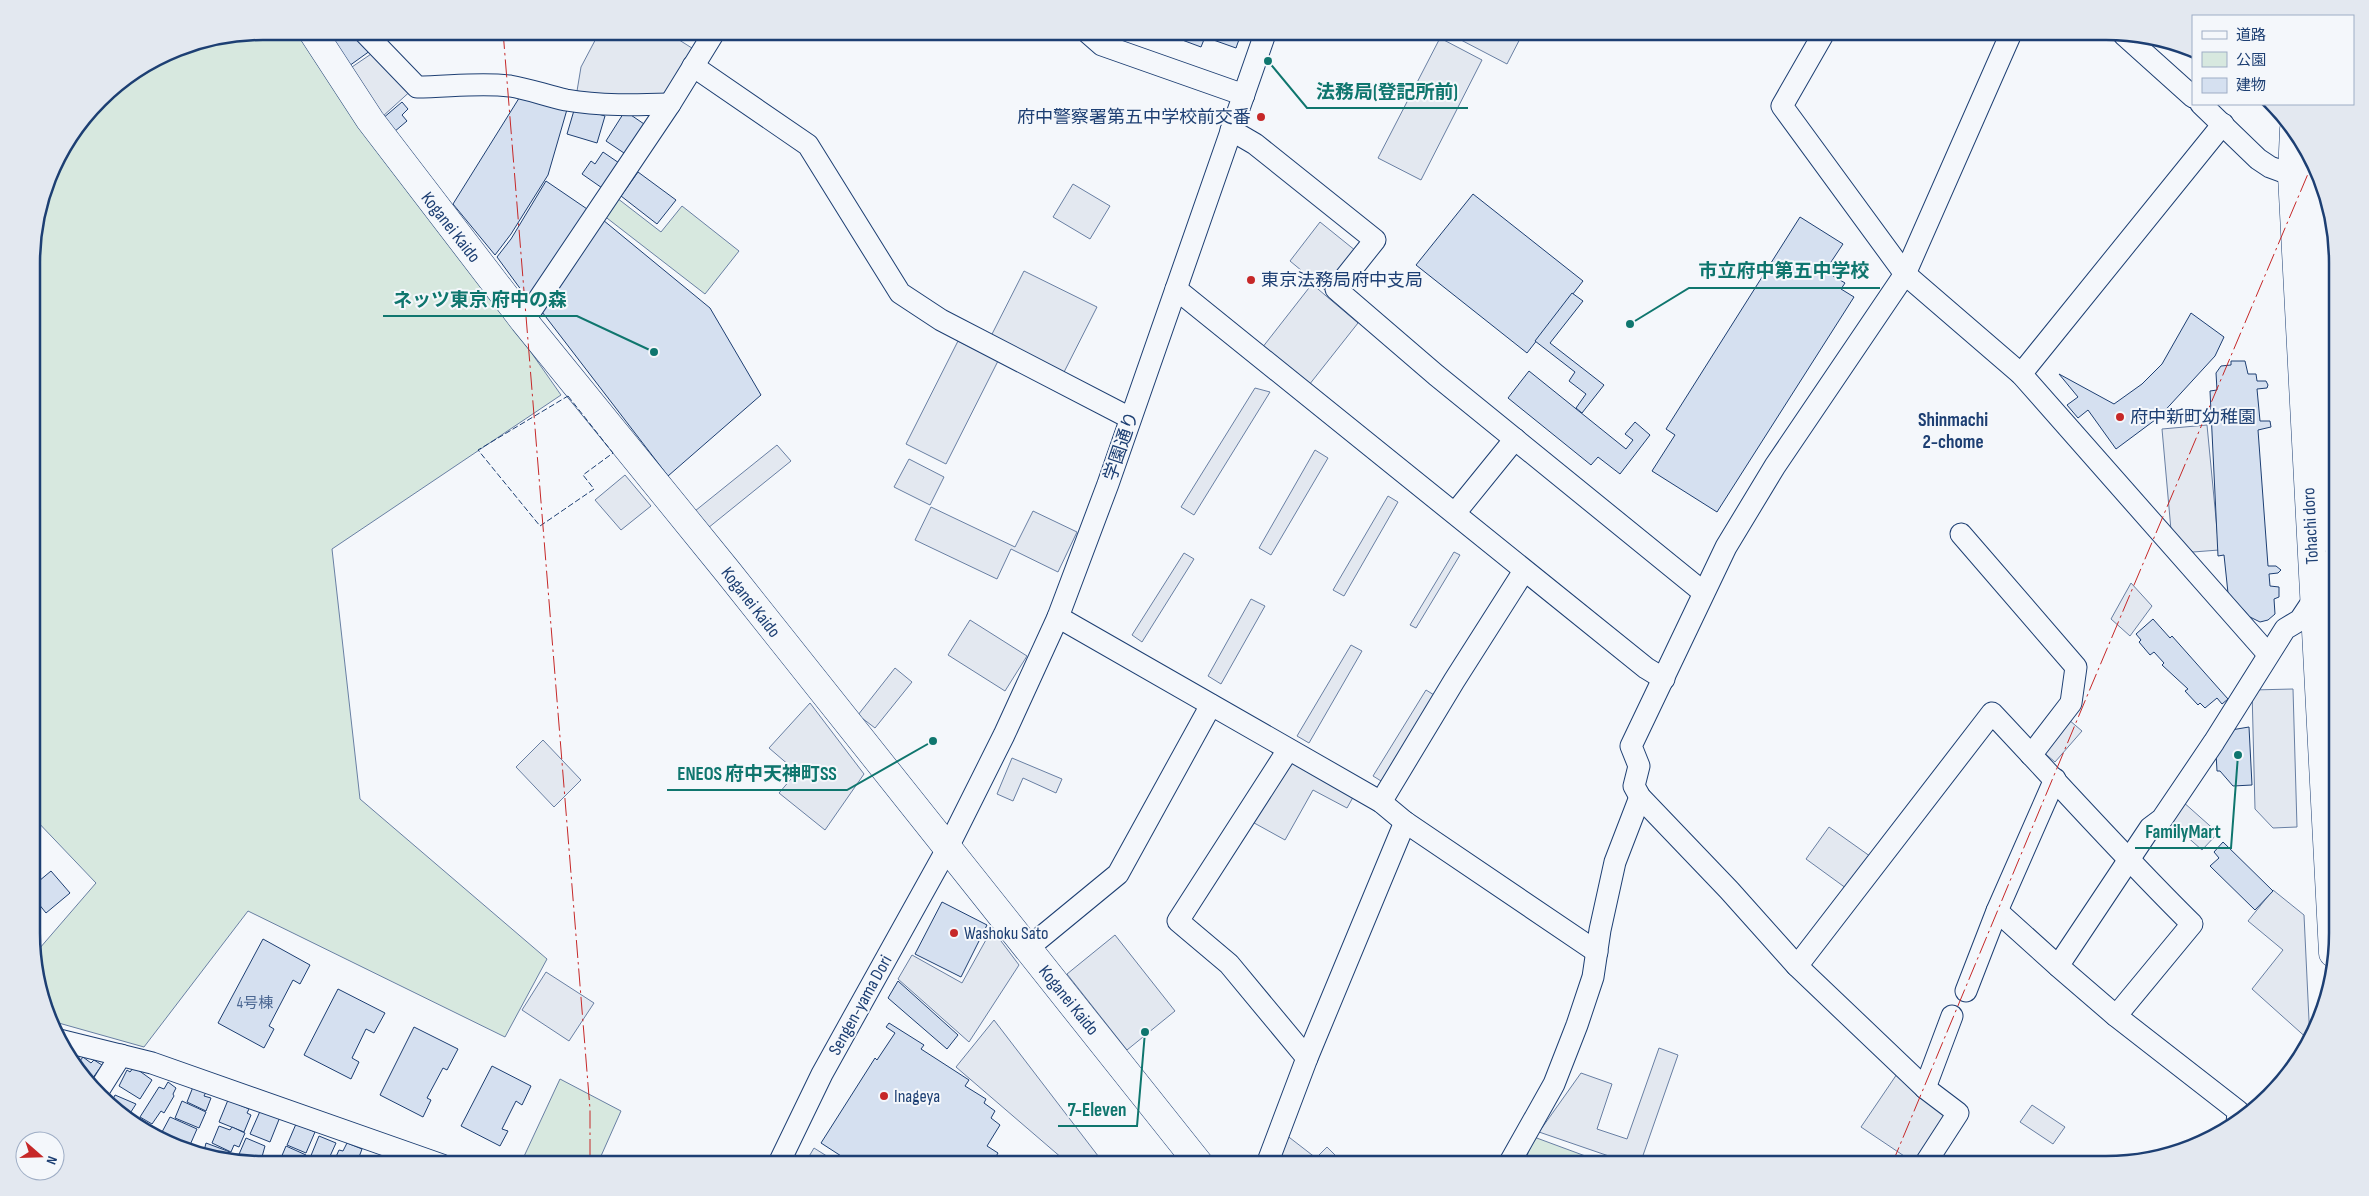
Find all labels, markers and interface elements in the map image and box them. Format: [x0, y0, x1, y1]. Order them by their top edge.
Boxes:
legend [2192, 15, 2354, 105]
text: 道路 [2236, 26, 2266, 45]
text: 公園 [2236, 51, 2266, 70]
callout: 法務局(登記所前) [1307, 74, 1468, 108]
text: 建物 [2236, 76, 2266, 95]
text: 法務局(登記所前) [1316, 81, 1458, 104]
place label: 府中警察署第五中学校前交番 [1017, 107, 1251, 128]
marker: 府中警察署第五中学校前交番 [1255, 111, 1267, 123]
street label: Koganei Kaido [417, 188, 485, 267]
callout: 市立府中第五中学校 [1689, 254, 1880, 288]
text: 市立府中第五中学校 [1698, 260, 1870, 283]
place label: 東京法務局府中支局 [1261, 270, 1423, 291]
marker: 東京法務局府中支局 [1245, 274, 1257, 286]
callout: ネッツ東京 府中の森 [383, 282, 577, 316]
text: ネッツ東京 府中の森 [393, 289, 567, 312]
place label: 府中新町幼稚園 [2130, 407, 2256, 428]
street label: 学園通り [1100, 409, 1143, 484]
district label: Shinmachi 2-chome [1918, 409, 1988, 454]
marker: 府中新町幼稚園 [2114, 411, 2126, 423]
street label: Tohachi doro [2298, 487, 2323, 565]
street label: Koganei Kaido [717, 563, 785, 642]
callout: ENEOS 府中天神町SS [667, 756, 847, 790]
text: ENEOS 府中天神町SS [677, 763, 837, 786]
callout: FamilyMart [2135, 814, 2231, 848]
text: FamilyMart [2145, 821, 2221, 844]
place label: Washoku Sato [964, 923, 1049, 944]
marker: Washoku Sato [948, 927, 960, 939]
street label: Sengen-yama Dori [824, 952, 897, 1059]
street label: Koganei Kaido [1034, 961, 1103, 1039]
house number: 4号棟 [237, 994, 273, 1013]
place label: Inageya [894, 1086, 940, 1107]
marker: Inageya [878, 1090, 890, 1102]
callout: 7-Eleven [1058, 1092, 1137, 1126]
text: 7-Eleven [1068, 1099, 1126, 1122]
north arrow [15, 1131, 65, 1181]
text: N [42, 1154, 61, 1167]

